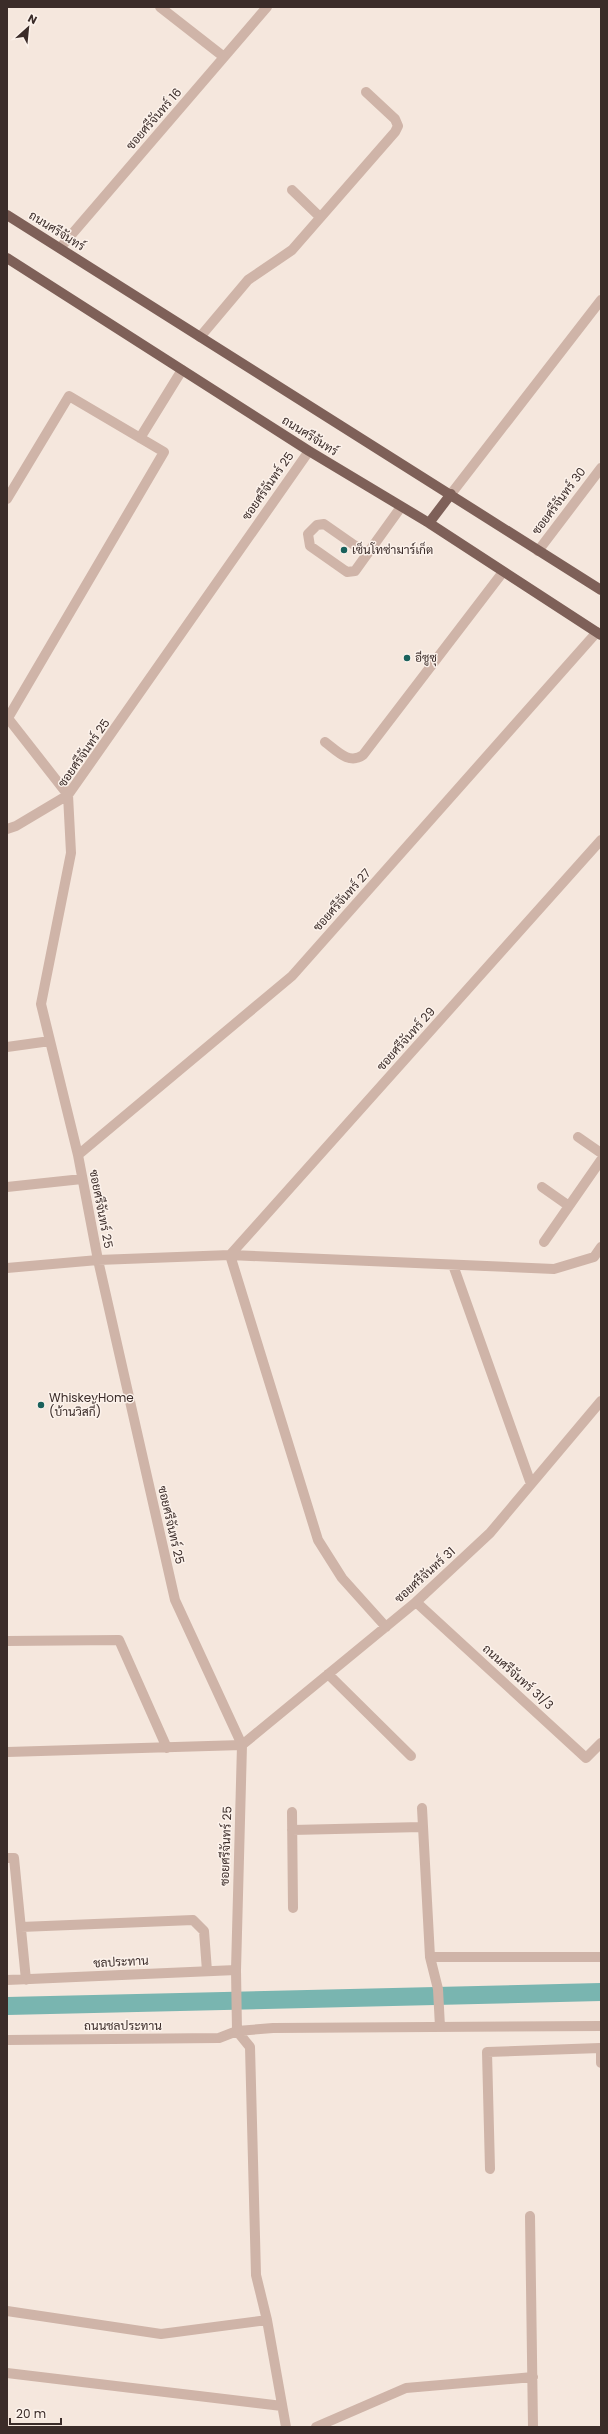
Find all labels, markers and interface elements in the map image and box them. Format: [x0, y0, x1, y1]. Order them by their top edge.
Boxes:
north arrow [8, 8, 48, 48]
text: N [25, 10, 40, 28]
street label: ซอยศรีจันทร์ 16 [122, 84, 185, 153]
street label: ถนนศรีจันทร์ [26, 207, 89, 255]
street label: ถนนศรีจันทร์ [279, 412, 342, 460]
street label: ซอยศรีจันทร์ 25 [238, 448, 297, 523]
street label: ซอยศรีจันทร์ 30 [528, 464, 590, 538]
place label: เซ็นโทซ่ามาร์เก็ต [352, 541, 433, 558]
marker: เซ็นโทซ่ามาร์เก็ต [339, 545, 349, 555]
place label: อีซูซุ [415, 649, 437, 667]
marker: อีซูซุ [402, 653, 412, 663]
street label: ซอยศรีจันทร์ 25 [54, 715, 113, 790]
street label: ซอยศรีจันทร์ 27 [309, 864, 375, 935]
street label: ซอยศรีจันทร์ 29 [373, 1003, 439, 1074]
street label: ซอยศรีจันทร์ 25 [86, 1168, 117, 1250]
place label: WhiskeyHome (บ้านวิสกี้) [49, 1389, 134, 1420]
marker: WhiskeyHome (บ้านวิสกี้) [36, 1400, 46, 1410]
street label: ซอยศรีจันทร์ 25 [154, 1484, 189, 1566]
street label: ซอยศรีจันทร์ 31 [391, 1543, 459, 1607]
street label: ถนนศรีจันทร์ 31/3 [479, 1640, 558, 1713]
street label: ซอยศรีจันทร์ 25 [216, 1806, 235, 1886]
street label: ชลประทาน [93, 1952, 150, 1971]
street label: ถนนชลประทาน [84, 2017, 162, 2034]
scale bar [10, 2400, 61, 2426]
text: 20 m [16, 2405, 46, 2422]

